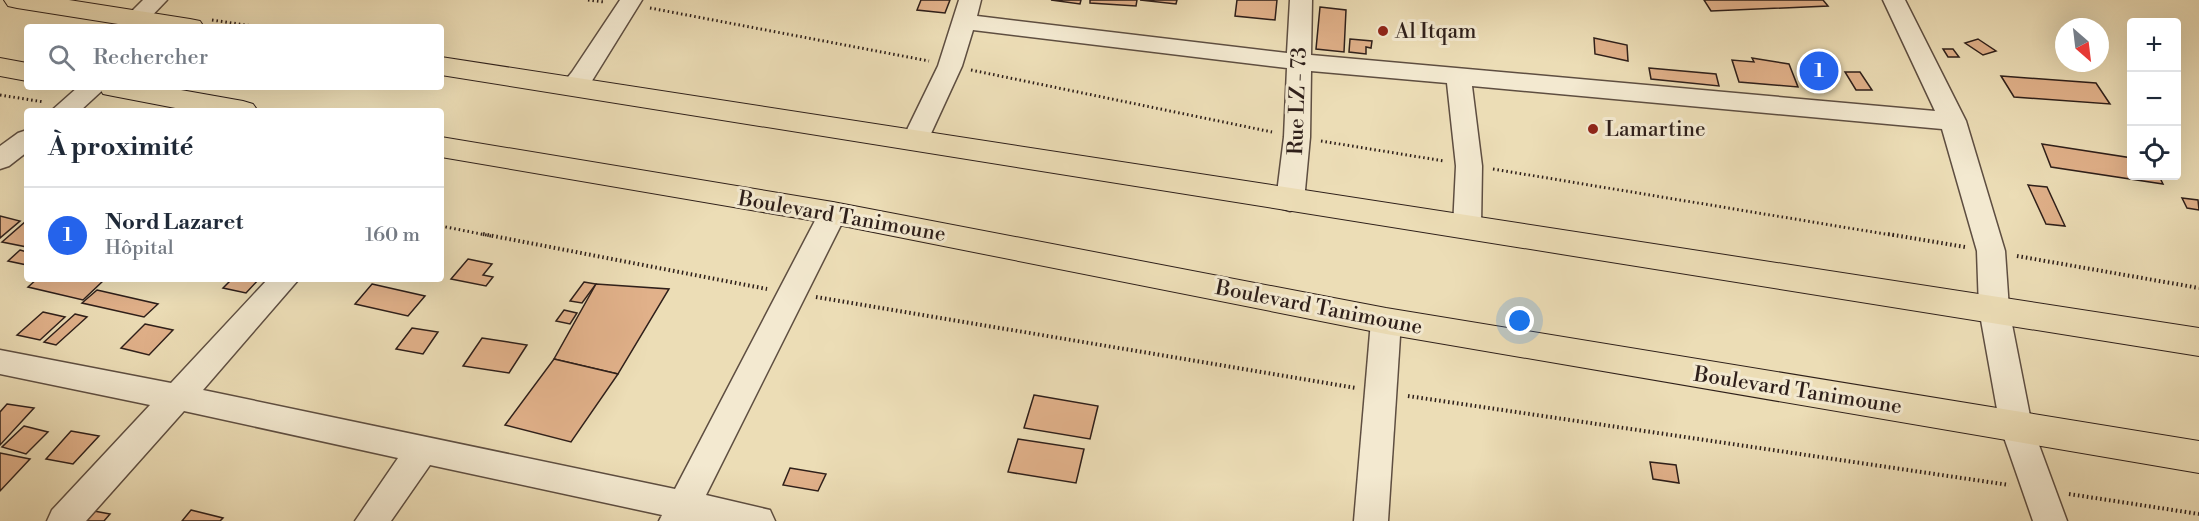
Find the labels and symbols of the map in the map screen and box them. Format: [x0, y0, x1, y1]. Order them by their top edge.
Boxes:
north arrow [2055, 18, 2109, 72]
place label: Al Itqam [1394, 19, 1477, 45]
marker: Al Itqam [1376, 24, 1390, 38]
street label: Rue LZ - 73 [1283, 46, 1313, 156]
pin: 1 [1800, 48, 1838, 94]
place label: Lamartine [1605, 117, 1706, 143]
marker: Lamartine [1586, 122, 1600, 136]
street label: Boulevard Tanimoune [735, 186, 948, 248]
street label: Boulevard Tanimoune [1212, 275, 1425, 341]
your location [1505, 306, 1534, 335]
street label: Boulevard Tanimoune [1691, 362, 1904, 420]

